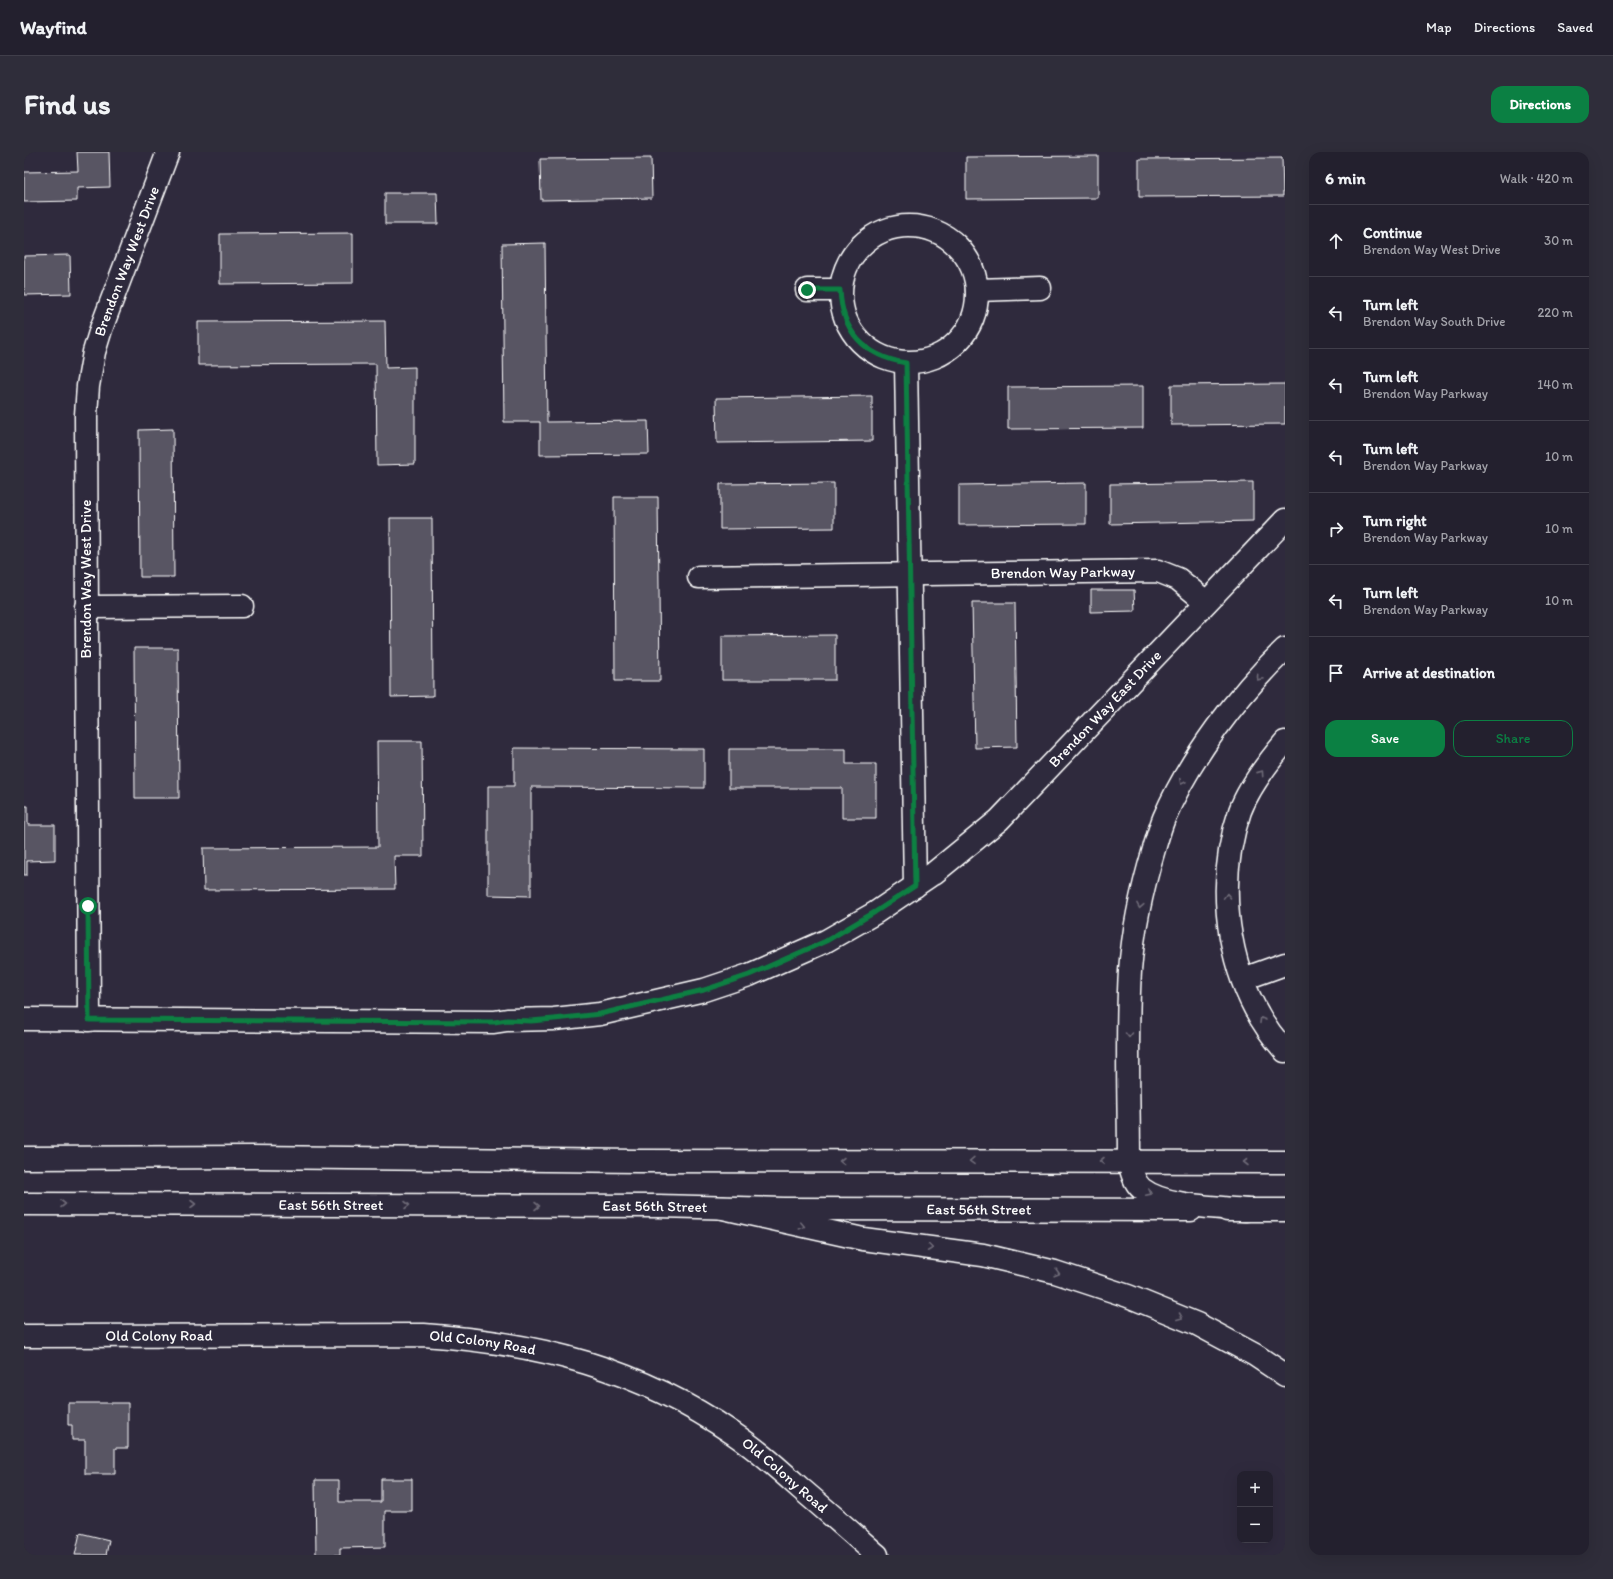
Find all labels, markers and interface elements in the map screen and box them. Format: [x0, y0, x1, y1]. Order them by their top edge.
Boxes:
text: Wayfind [20, 16, 87, 39]
text: Map [1426, 19, 1452, 36]
text: Directions [1474, 19, 1535, 36]
text: Saved [1557, 19, 1593, 36]
button: Directions [1491, 86, 1589, 123]
text: Find us [24, 87, 111, 121]
text: 6 min [1325, 168, 1366, 188]
text: Walk · 420 m [1500, 171, 1573, 186]
street label: Brendon Way West Drive [90, 184, 163, 338]
text: Continue [1363, 224, 1422, 242]
icon: ahead [1325, 230, 1347, 252]
text: 30 m [1544, 233, 1573, 248]
text: Brendon Way West Drive [1363, 242, 1501, 257]
route end [798, 281, 816, 299]
text: Turn left [1363, 296, 1418, 314]
icon: left [1325, 302, 1347, 324]
text: 220 m [1537, 305, 1573, 320]
text: Brendon Way South Drive [1363, 314, 1505, 329]
text: Turn left [1363, 368, 1418, 386]
icon: left [1325, 374, 1347, 396]
text: 140 m [1537, 377, 1573, 392]
text: Brendon Way Parkway [1363, 386, 1488, 401]
text: Turn left [1363, 440, 1418, 458]
icon: left [1325, 446, 1347, 468]
text: 10 m [1545, 449, 1573, 464]
text: Brendon Way Parkway [1363, 458, 1488, 473]
street label: Brendon Way West Drive [77, 500, 95, 658]
text: Turn right [1363, 512, 1427, 530]
icon: right [1325, 518, 1347, 540]
text: 10 m [1545, 521, 1573, 536]
text: Brendon Way Parkway [1363, 530, 1488, 545]
street label: Brendon Way Parkway [991, 562, 1135, 582]
text: Turn left [1363, 584, 1418, 602]
icon: left [1325, 590, 1347, 612]
text: 10 m [1545, 593, 1573, 608]
text: Brendon Way Parkway [1363, 602, 1488, 617]
street label: Brendon Way East Drive [1045, 646, 1165, 771]
icon: arrive [1325, 662, 1347, 684]
text: Arrive at destination [1363, 664, 1495, 682]
one-way arrow [1256, 673, 1263, 680]
button: Save [1325, 720, 1445, 757]
button: Share [1453, 720, 1573, 757]
one-way arrow [1256, 771, 1263, 778]
one-way arrow [1179, 778, 1187, 785]
one-way arrow [1223, 893, 1231, 899]
route start [79, 897, 97, 915]
one-way arrow [1136, 902, 1145, 909]
one-way arrow [1260, 1017, 1267, 1024]
one-way arrow [1125, 1032, 1133, 1038]
one-way arrow [839, 1157, 845, 1165]
one-way arrow [969, 1157, 975, 1165]
one-way arrow [1099, 1157, 1105, 1165]
one-way arrow [1243, 1158, 1249, 1166]
one-way arrow [1145, 1188, 1152, 1195]
street label: East 56th Street [279, 1196, 384, 1214]
street label: East 56th Street [603, 1197, 708, 1216]
one-way arrow [60, 1200, 66, 1208]
one-way arrow [190, 1200, 196, 1208]
street label: East 56th Street [927, 1200, 1032, 1219]
one-way arrow [404, 1201, 410, 1210]
one-way arrow [534, 1202, 540, 1210]
one-way arrow [799, 1221, 805, 1229]
one-way arrow [927, 1243, 933, 1252]
one-way arrow [1054, 1268, 1061, 1277]
one-way arrow [1175, 1312, 1183, 1320]
street label: Old Colony Road [429, 1326, 538, 1359]
street label: Old Colony Road [105, 1327, 213, 1345]
street label: Old Colony Road [738, 1433, 831, 1517]
map controls [1237, 1471, 1273, 1543]
button: + [1237, 1471, 1273, 1507]
button: − [1237, 1507, 1273, 1543]

